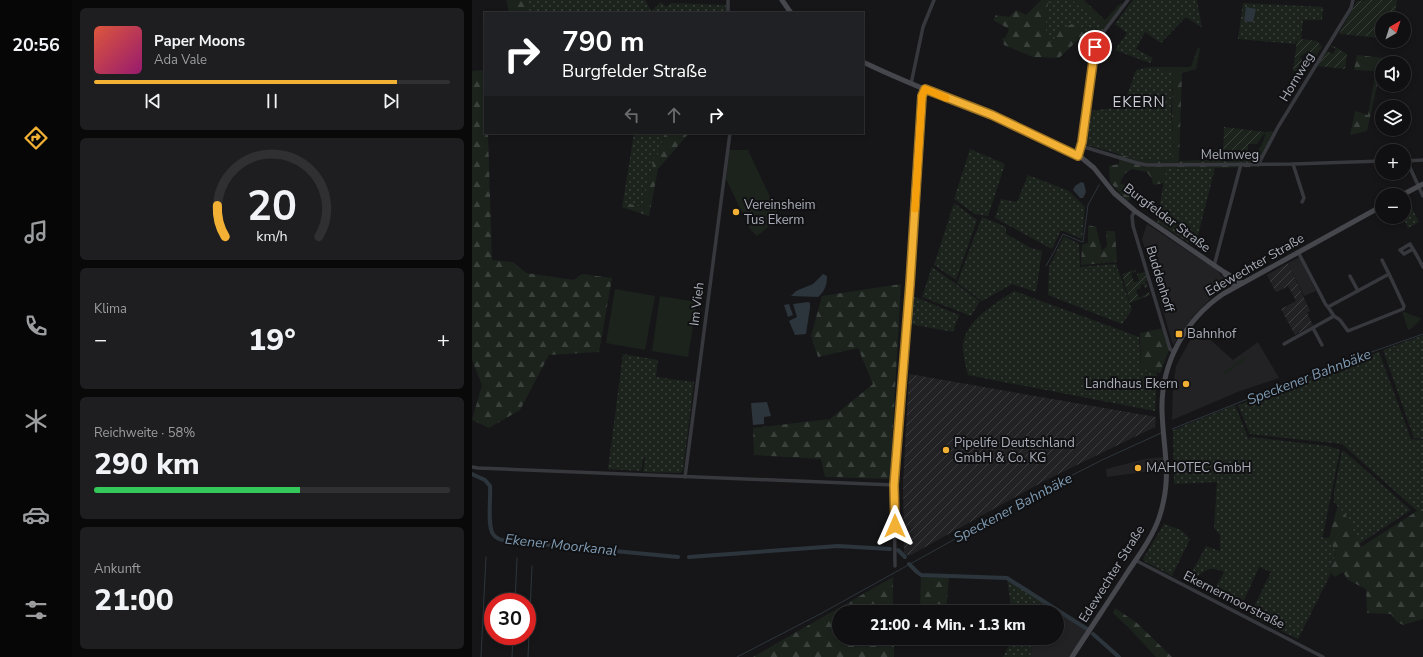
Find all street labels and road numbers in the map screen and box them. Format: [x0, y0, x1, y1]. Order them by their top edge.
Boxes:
street label: Hornweg [1275, 49, 1319, 105]
street label: Melmweg [1201, 146, 1259, 164]
street label: Burgfelder Straße [1120, 179, 1214, 257]
street label: Edewechter Straße [1202, 229, 1308, 301]
street label: Buddenhoff [1141, 244, 1179, 315]
street label: Im Vieh [685, 281, 709, 327]
street label: Edewechter Straße [1075, 522, 1149, 626]
street label: Ekernermoorstraße [1180, 567, 1288, 633]

